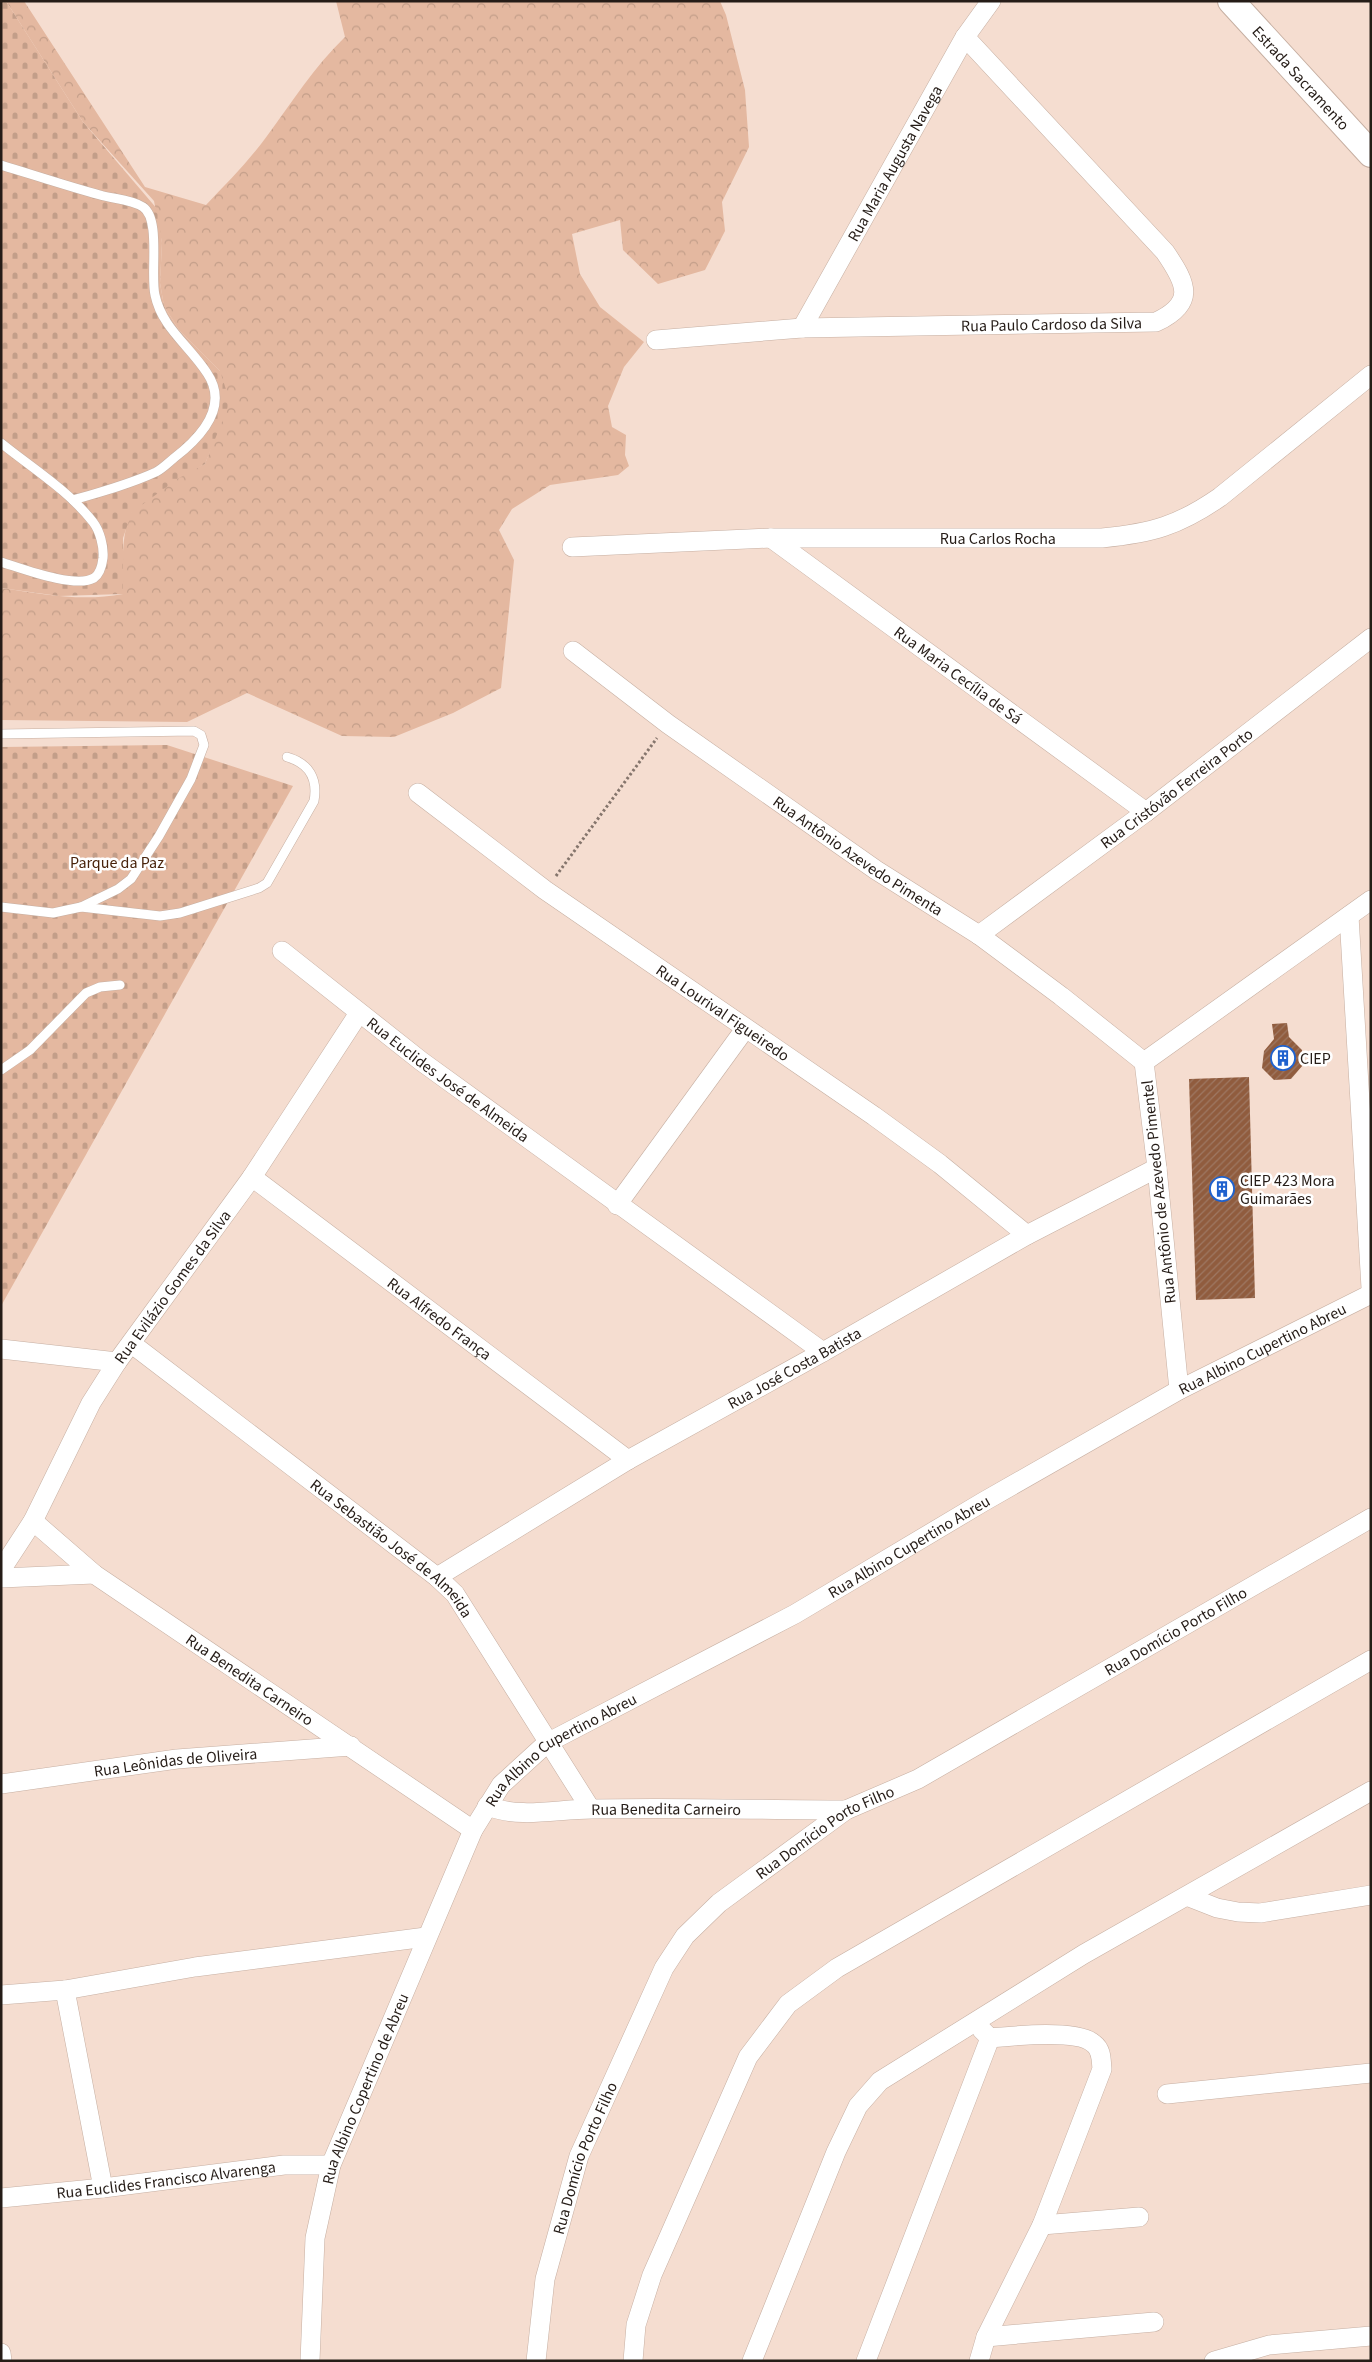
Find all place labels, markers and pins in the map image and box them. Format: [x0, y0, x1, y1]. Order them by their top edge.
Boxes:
building icon: CIEP [1270, 1045, 1296, 1071]
place label: CIEP [1300, 1048, 1331, 1070]
place label: CIEP 423 Mora Guimarães [1240, 1170, 1335, 1210]
building icon: CIEP 423 Mora Guimarães [1209, 1176, 1235, 1202]

